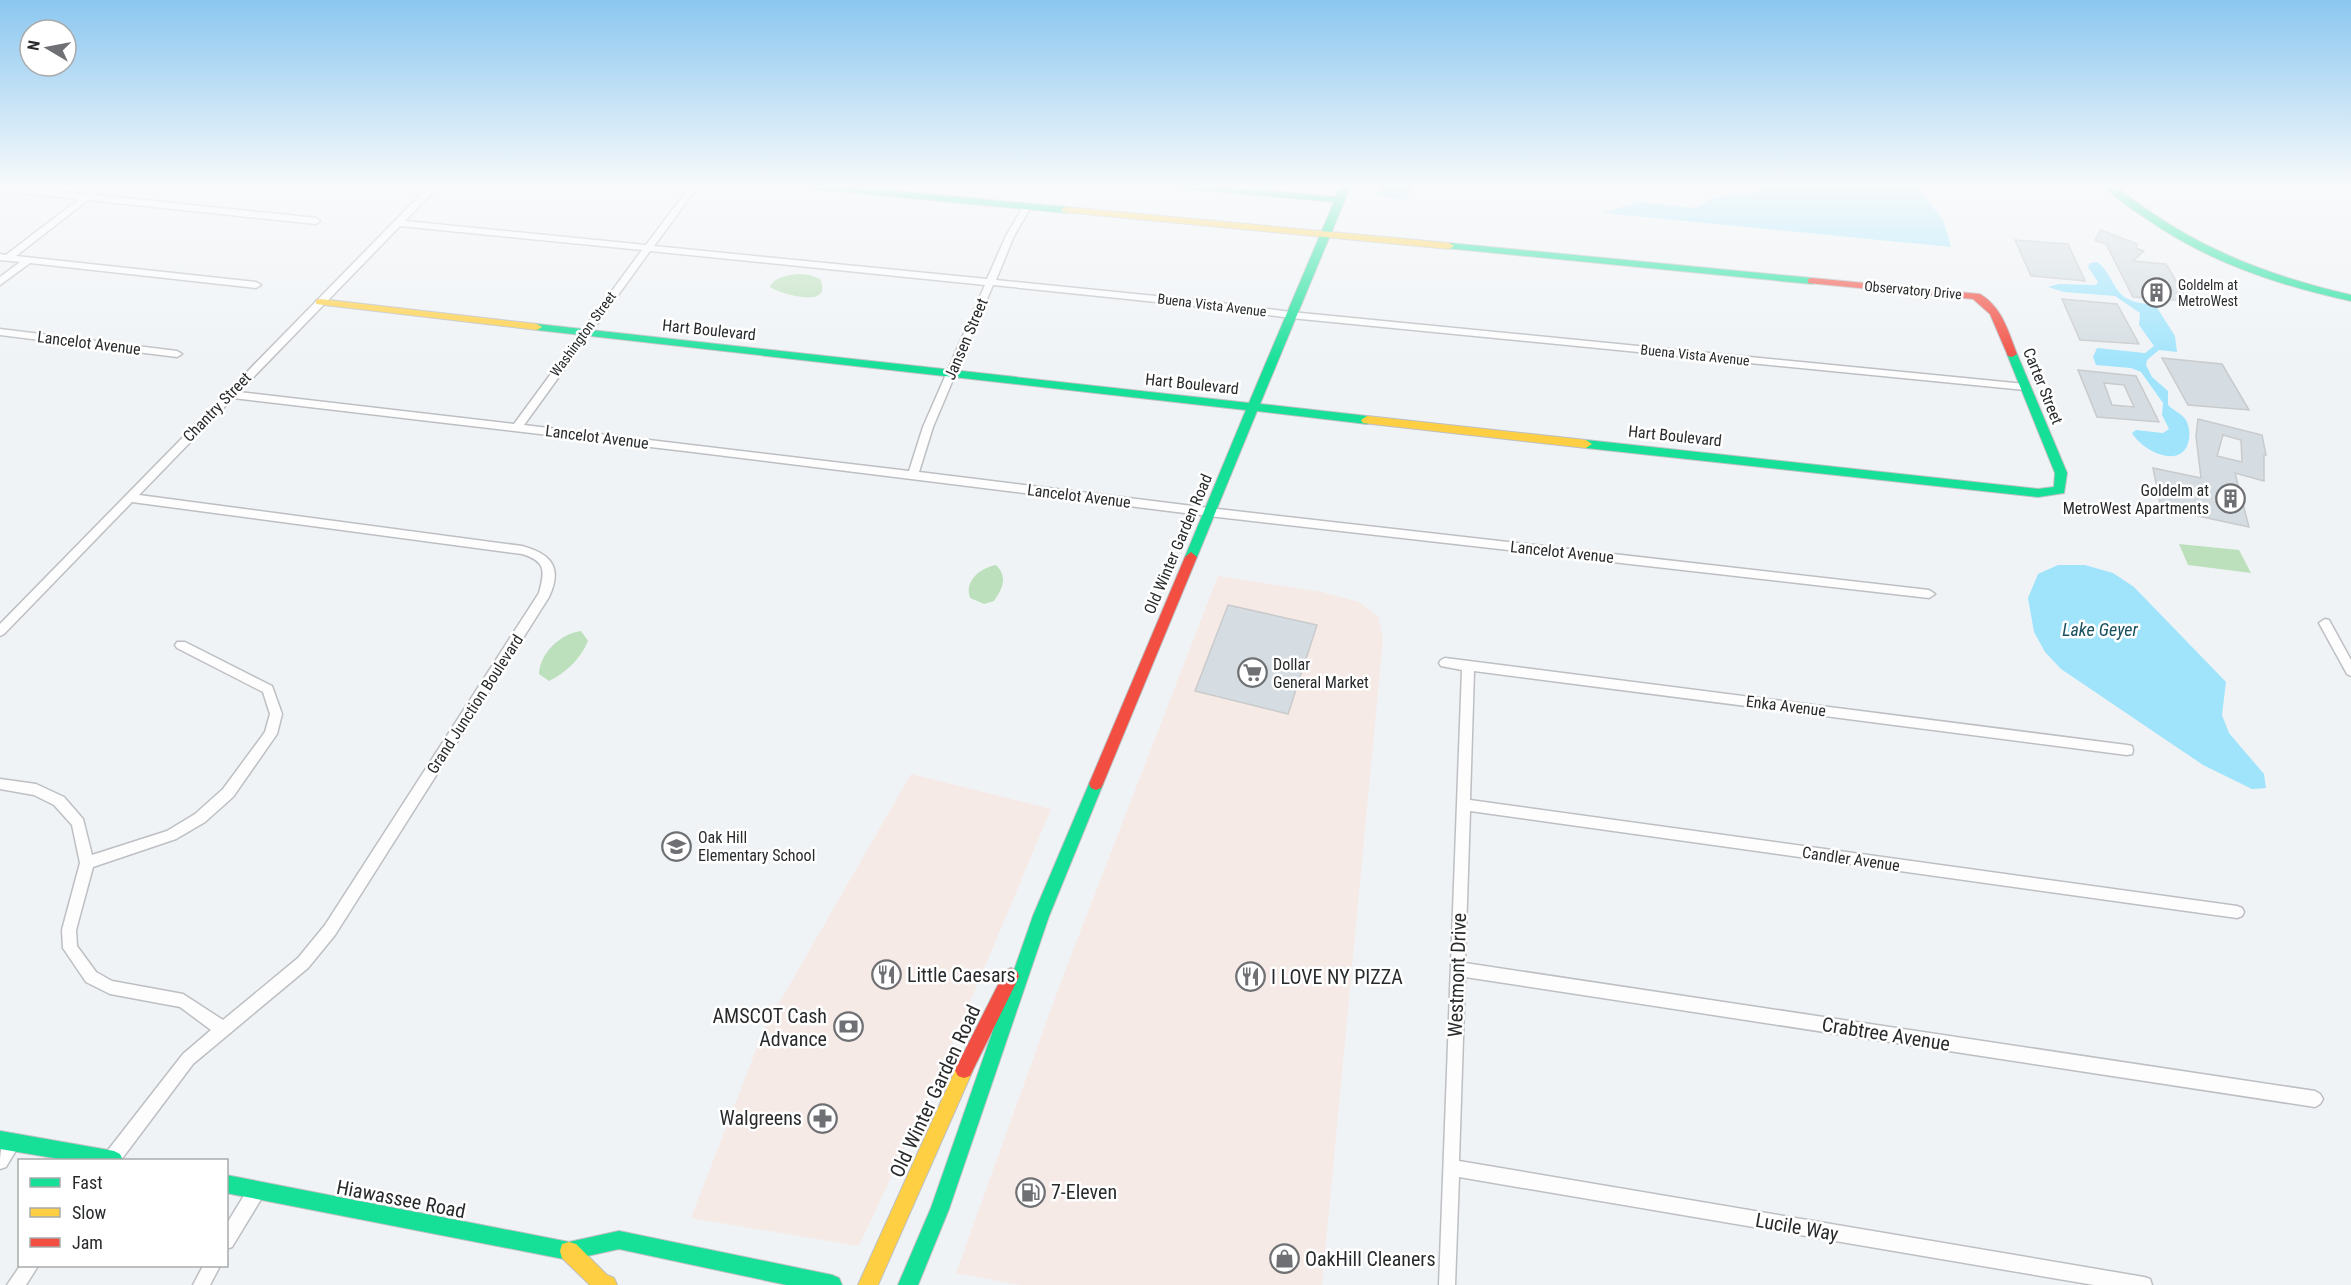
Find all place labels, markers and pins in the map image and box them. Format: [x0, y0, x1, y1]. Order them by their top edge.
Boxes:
building icon: Goldelm at MetroWest [2141, 277, 2173, 309]
place label: Goldelm at MetroWest [2178, 277, 2238, 309]
place label: Goldelm at MetroWest Apartments [2063, 481, 2209, 518]
building icon: Goldelm at MetroWest Apartments [2214, 483, 2246, 515]
place label: Dollar General Market [1273, 655, 1369, 692]
supermarket icon: Dollar General Market [1236, 657, 1268, 689]
place label: Oak Hill Elementary School [698, 828, 815, 865]
school or university icon: Oak Hill Elementary School [661, 830, 693, 862]
restaurant icon: Little Caesars [870, 959, 902, 991]
restaurant icon: I LOVE NY PIZZA [1234, 961, 1266, 993]
place label: Little Caesars [907, 963, 1016, 987]
place label: I LOVE NY PIZZA [1271, 965, 1403, 989]
place label: AMSCOT Cash Advance [713, 1004, 827, 1051]
bank icon: AMSCOT Cash Advance [832, 1011, 864, 1043]
pharmacy icon: Walgreens [807, 1102, 839, 1134]
place label: Walgreens [720, 1106, 802, 1130]
fuel station icon: 7-Eleven [1014, 1176, 1046, 1208]
place label: 7-Eleven [1051, 1180, 1117, 1204]
shop icon: OakHill Cleaners [1268, 1243, 1300, 1275]
place label: OakHill Cleaners [1305, 1247, 1436, 1271]

